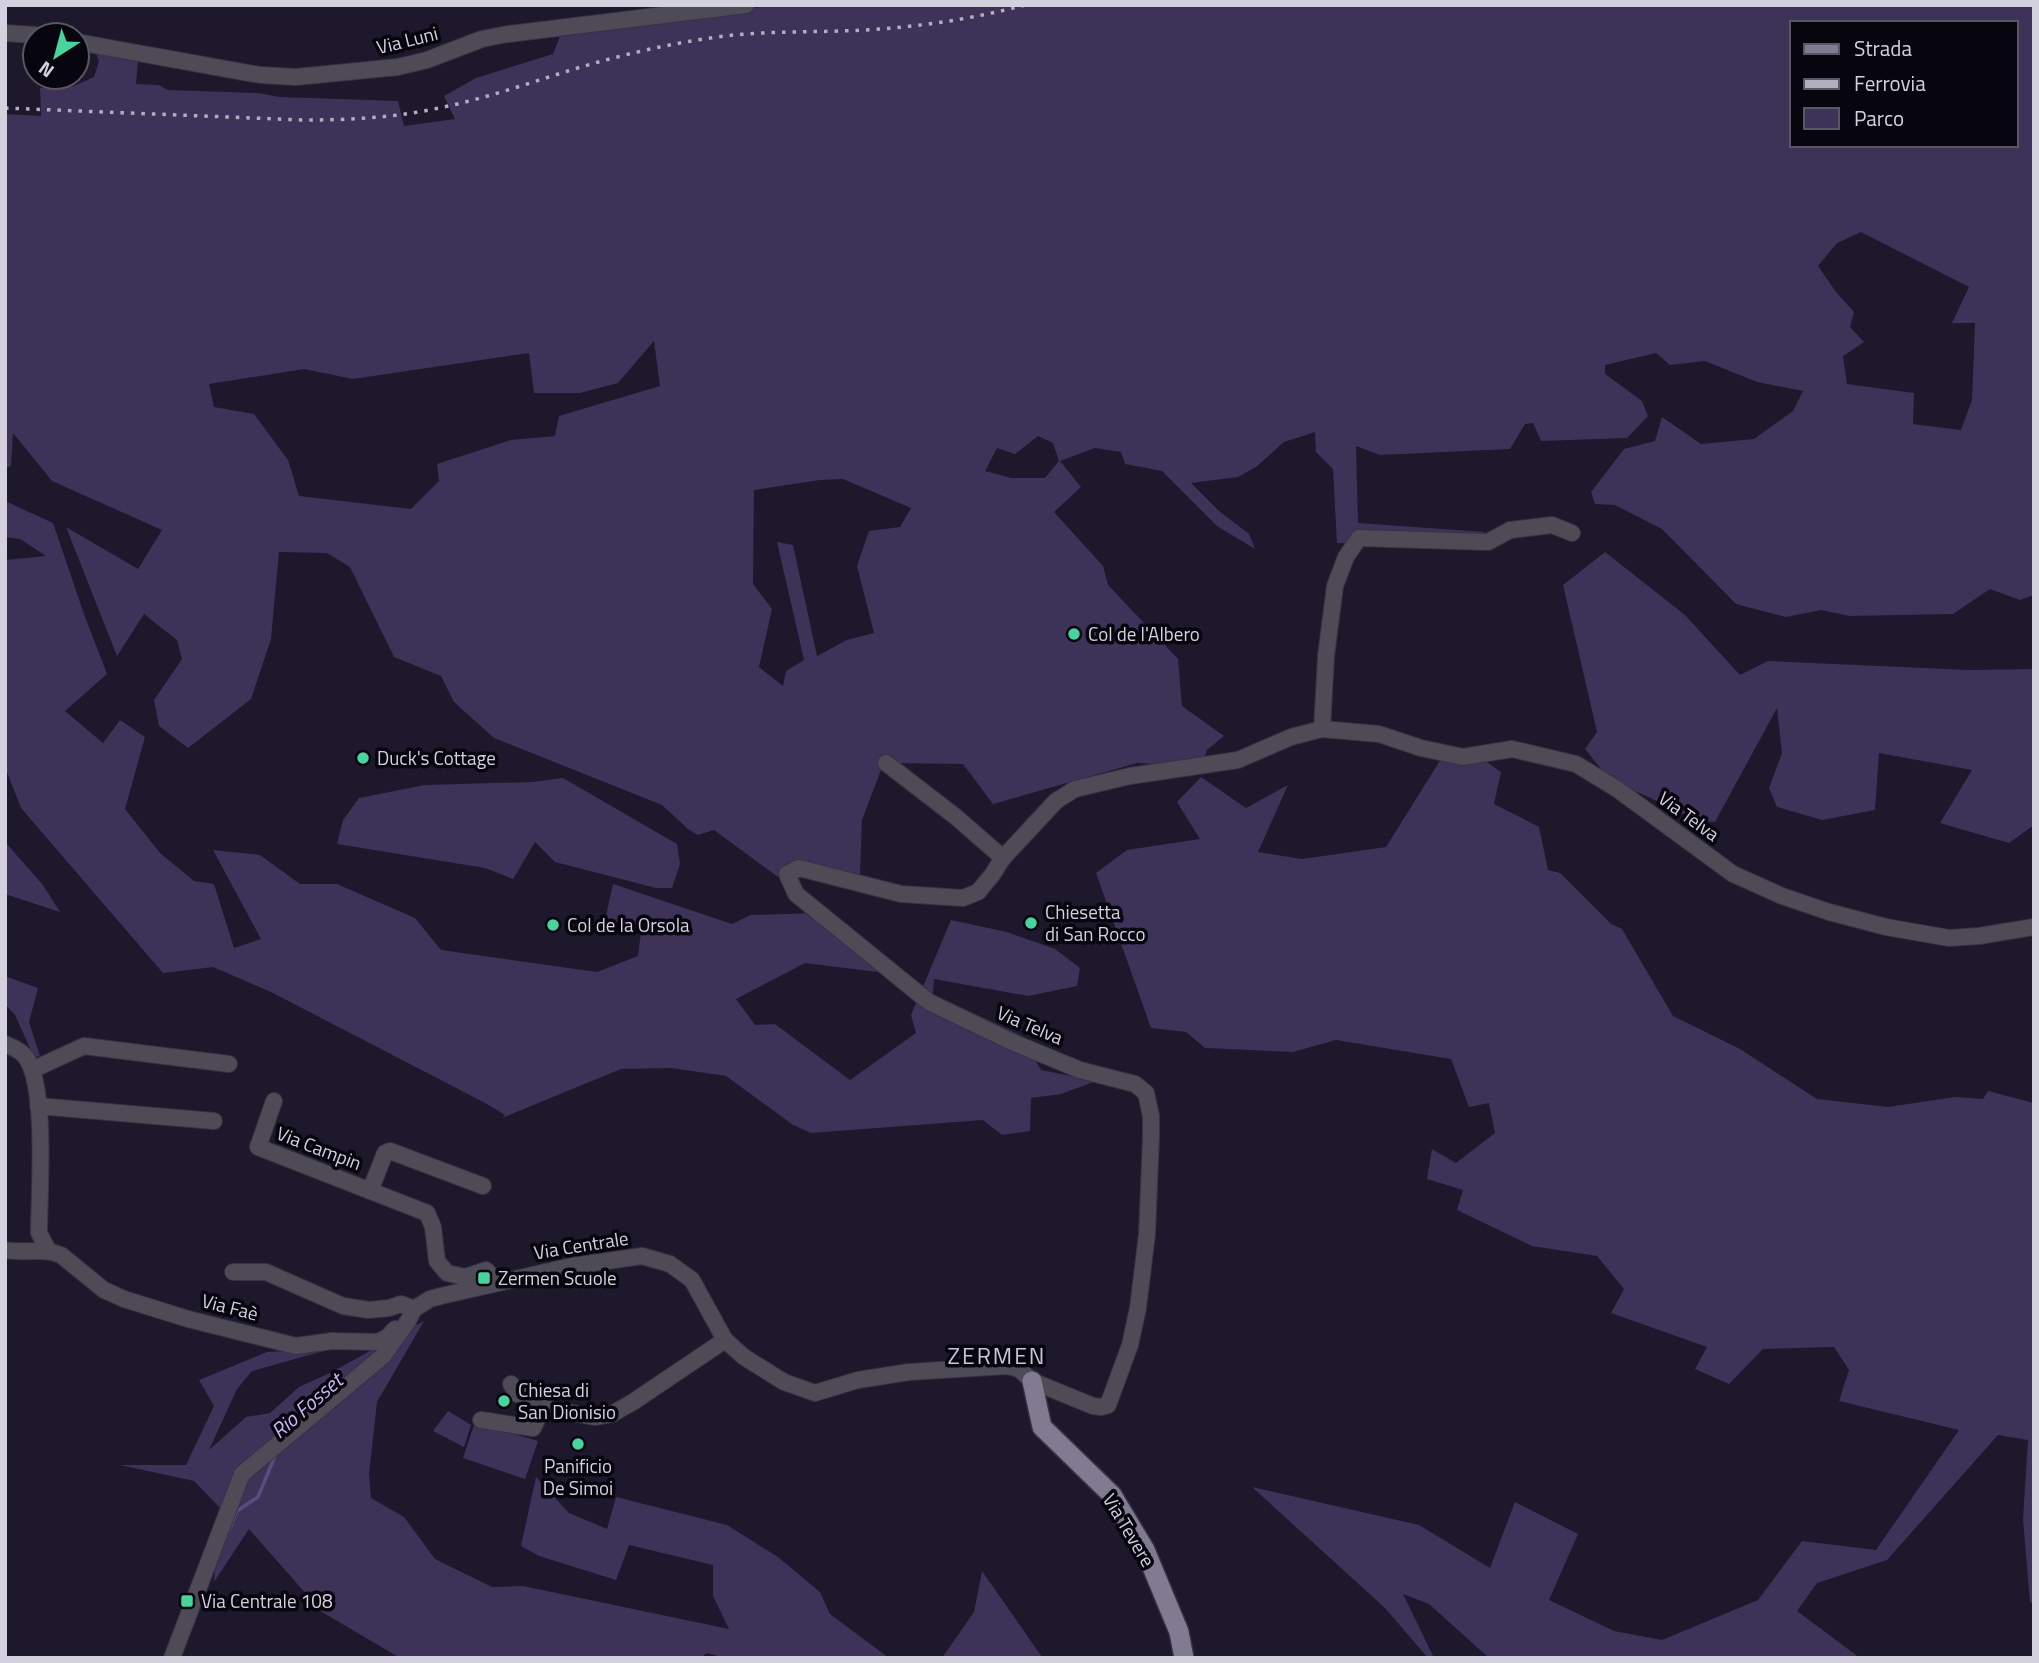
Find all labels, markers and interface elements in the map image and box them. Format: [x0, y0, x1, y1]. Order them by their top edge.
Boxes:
street label: Via Luni [373, 18, 441, 61]
north arrow [21, 21, 91, 91]
legend [1790, 21, 2018, 147]
text: Strada [1854, 32, 1912, 64]
text: N [32, 55, 60, 86]
text: Ferrovia [1854, 67, 1926, 99]
text: Parco [1854, 102, 1904, 134]
place label: Col de l'Albero [1088, 619, 1200, 648]
marker: Col de l'Albero [1066, 626, 1082, 642]
place label: Duck's Cottage [377, 743, 496, 772]
marker: Duck's Cottage [355, 750, 371, 766]
street label: Via Telva [1653, 783, 1726, 848]
place label: Chiesetta di San Rocco [1045, 897, 1146, 948]
place label: Col de la Orsola [567, 910, 690, 939]
marker: Chiesetta di San Rocco [1023, 915, 1039, 931]
marker: Col de la Orsola [545, 917, 561, 933]
street label: Via Telva [992, 998, 1068, 1052]
street label: Via Campin [272, 1118, 366, 1177]
street label: Via Centrale [531, 1223, 630, 1266]
place label: Zermen Scuole [498, 1263, 617, 1292]
marker: Zermen Scuole [476, 1270, 492, 1286]
street label: Via Faè [199, 1286, 261, 1328]
district label: ZERMEN [948, 1338, 1046, 1373]
water label: Rio Fosset [263, 1364, 351, 1445]
place label: Chiesa di San Dionisio [518, 1375, 616, 1426]
marker: Chiesa di San Dionisio [496, 1393, 512, 1409]
marker: Panificio De Simoi [570, 1436, 586, 1452]
place label: Panificio De Simoi [543, 1451, 613, 1502]
street label: Via Tevere [1096, 1487, 1163, 1572]
place label: Via Centrale 108 [201, 1586, 333, 1615]
marker: Via Centrale 108 [179, 1593, 195, 1609]

